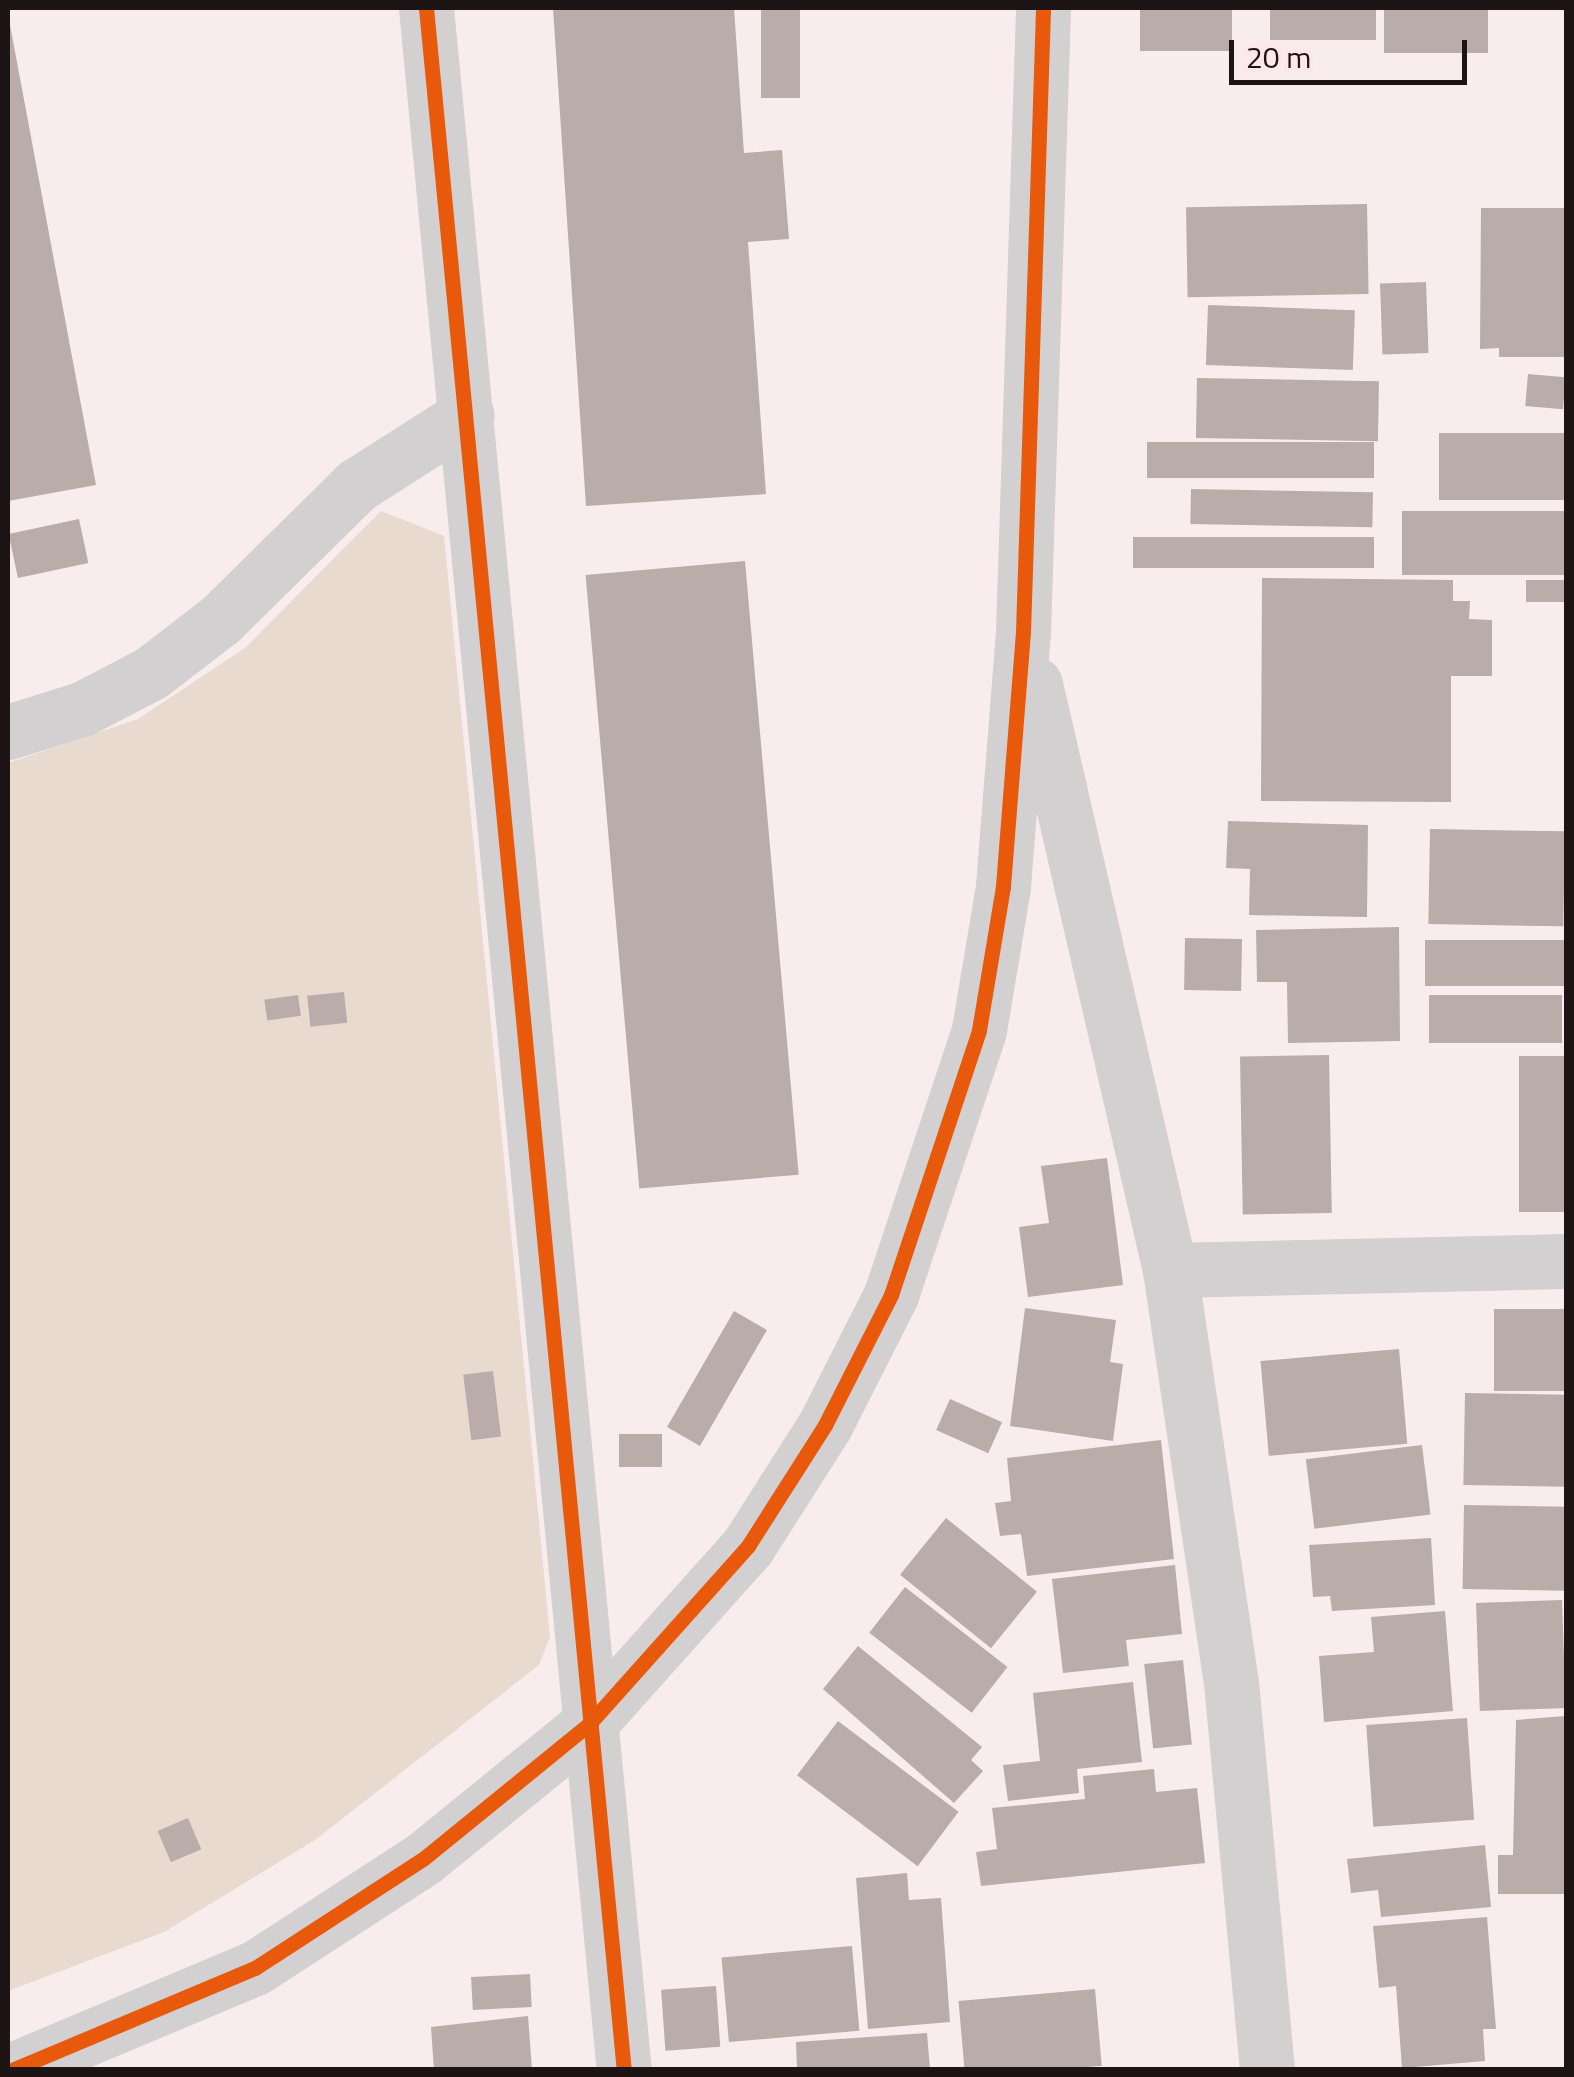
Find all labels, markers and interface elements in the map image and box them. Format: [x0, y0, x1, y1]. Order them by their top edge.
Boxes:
scale bar [1234, 20, 1472, 82]
text: 20 m [1246, 34, 1311, 80]

